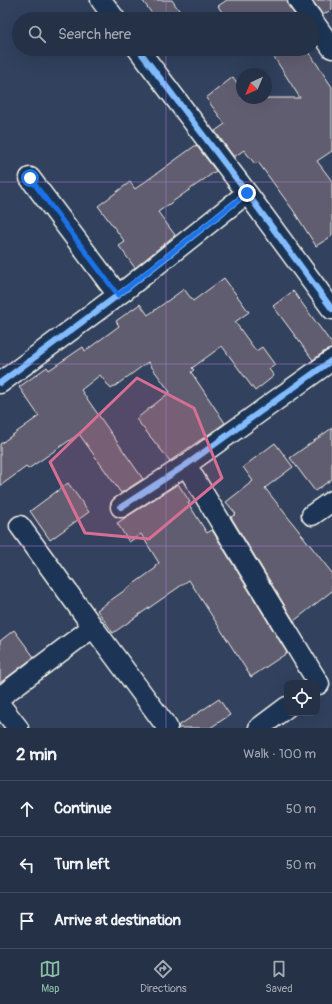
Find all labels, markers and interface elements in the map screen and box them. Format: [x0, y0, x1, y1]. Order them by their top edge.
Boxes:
search box [12, 12, 320, 56]
icon: search [26, 23, 48, 45]
text: Search here [58, 25, 131, 44]
north arrow [236, 68, 272, 104]
route start [21, 169, 39, 187]
route end [238, 184, 256, 202]
map controls [284, 680, 320, 716]
button: locate [284, 680, 320, 716]
text: 2 min [16, 744, 57, 765]
text: Walk · 100 m [243, 746, 316, 762]
icon: ahead [16, 798, 38, 820]
text: Continue [54, 799, 112, 818]
text: 50 m [286, 801, 316, 817]
icon: left [16, 854, 38, 876]
text: Turn left [54, 855, 110, 874]
text: 50 m [286, 857, 316, 873]
icon: arrive [16, 910, 38, 932]
text: Arrive at destination [54, 911, 181, 930]
tab: Map [39, 958, 61, 995]
tab: Directions [140, 958, 187, 995]
tab: Saved [265, 958, 293, 995]

